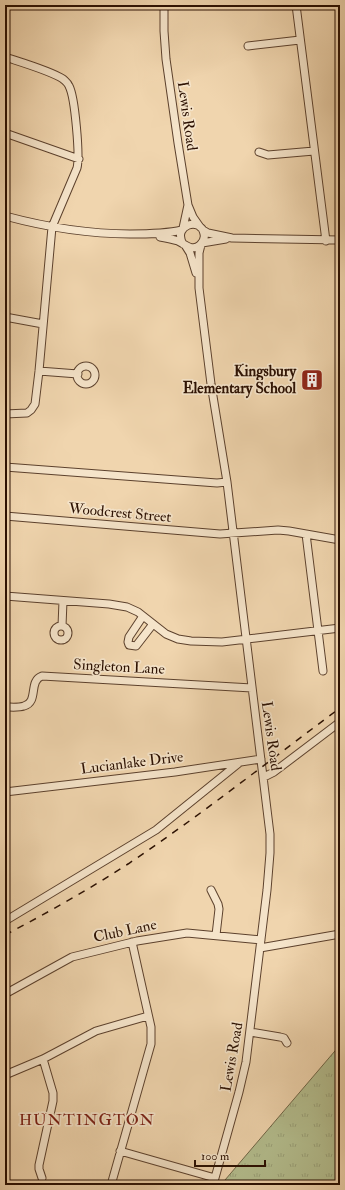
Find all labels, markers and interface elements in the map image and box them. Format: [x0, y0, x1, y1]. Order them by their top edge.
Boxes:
street label: Lewis Road [173, 80, 201, 153]
place label: Kingsbury Elementary School [183, 362, 297, 399]
building icon: Kingsbury Elementary School [299, 367, 325, 393]
street label: Woodcrest Street [67, 499, 172, 527]
street label: Singleton Lane [73, 655, 165, 679]
street label: Lewis Road [257, 700, 285, 773]
street label: Lucianlake Drive [80, 747, 184, 779]
street label: Club Lane [92, 915, 158, 947]
street label: Lewis Road [217, 1020, 248, 1093]
district label: HUNTINGTON [19, 1110, 155, 1130]
scale bar [195, 1142, 265, 1168]
text: 100 m [201, 1149, 230, 1164]

